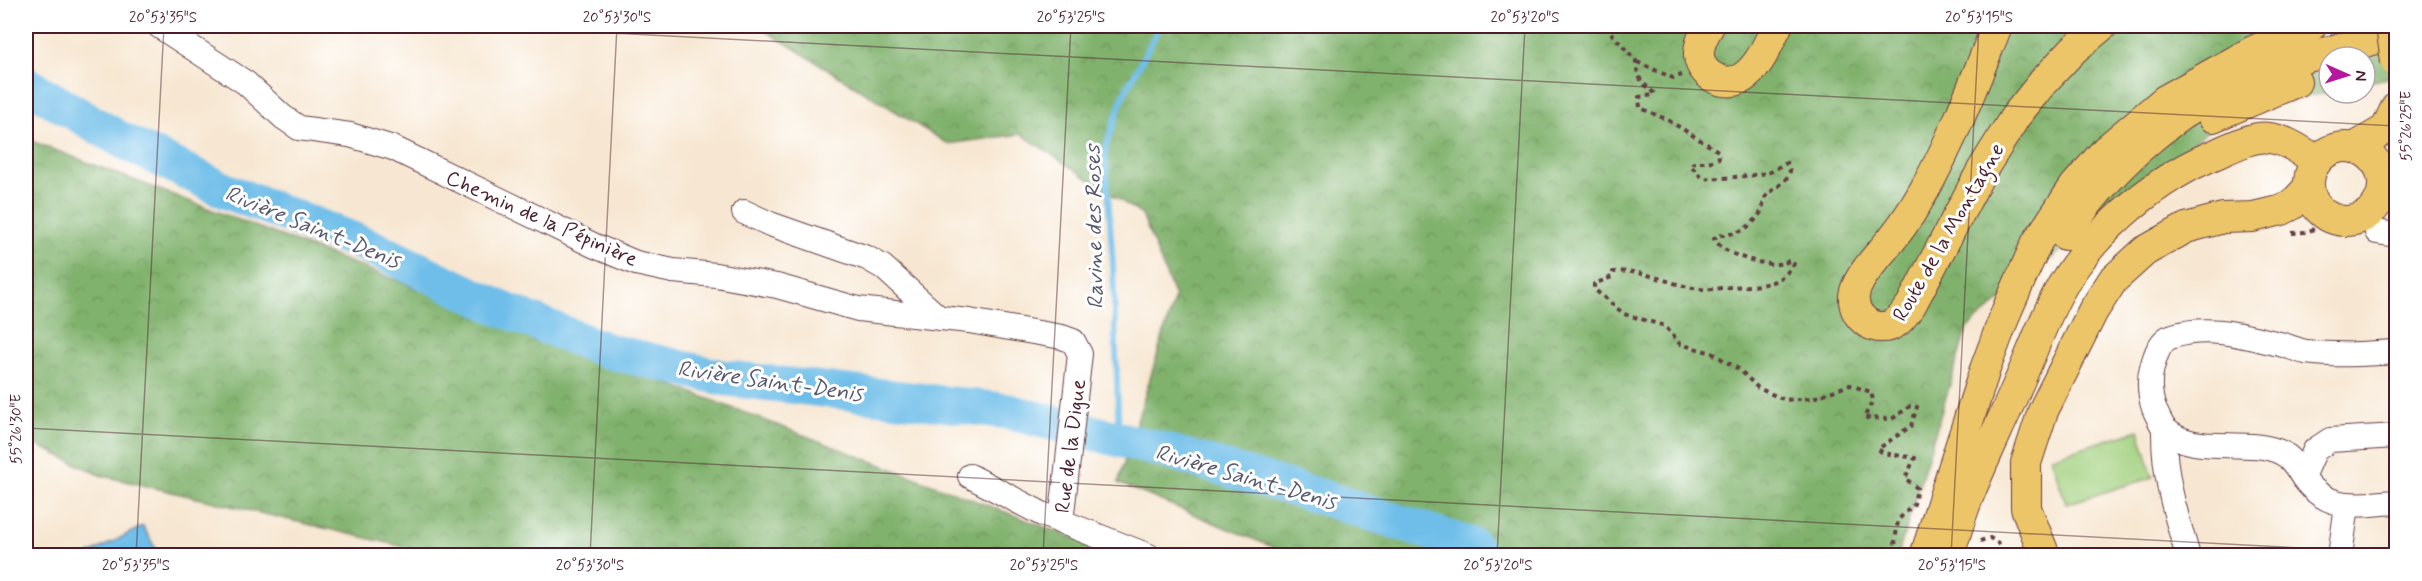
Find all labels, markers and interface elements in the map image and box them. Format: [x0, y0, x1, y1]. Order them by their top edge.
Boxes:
text: 20°53'35"S [129, 8, 197, 28]
text: 20°53'30"S [583, 8, 651, 28]
text: 20°53'25"S [1037, 8, 1105, 28]
text: 20°53'20"S [1490, 8, 1560, 28]
text: 20°53'15"S [1945, 8, 2013, 28]
north arrow [2317, 45, 2377, 105]
text: N [2350, 70, 2371, 82]
text: 55°26'25"E [2397, 91, 2417, 161]
street label: Route de la Montagne [1886, 138, 2013, 328]
water label: Ravine des Roses [1080, 142, 1110, 309]
street label: Chemin de la Pépinière [441, 164, 642, 274]
water label: Rivière Saint-Denis [221, 180, 406, 277]
water label: Rivière Saint-Denis [676, 355, 866, 409]
street label: Rue de la Digue [1049, 378, 1093, 515]
text: 55°26'30"E [7, 394, 27, 464]
water label: Rivière Saint-Denis [1152, 439, 1341, 518]
text: 20°53'35"S [102, 556, 170, 576]
text: 20°53'30"S [556, 556, 624, 576]
text: 20°53'25"S [1010, 556, 1078, 576]
text: 20°53'20"S [1463, 556, 1533, 576]
text: 20°53'15"S [1918, 556, 1986, 576]

